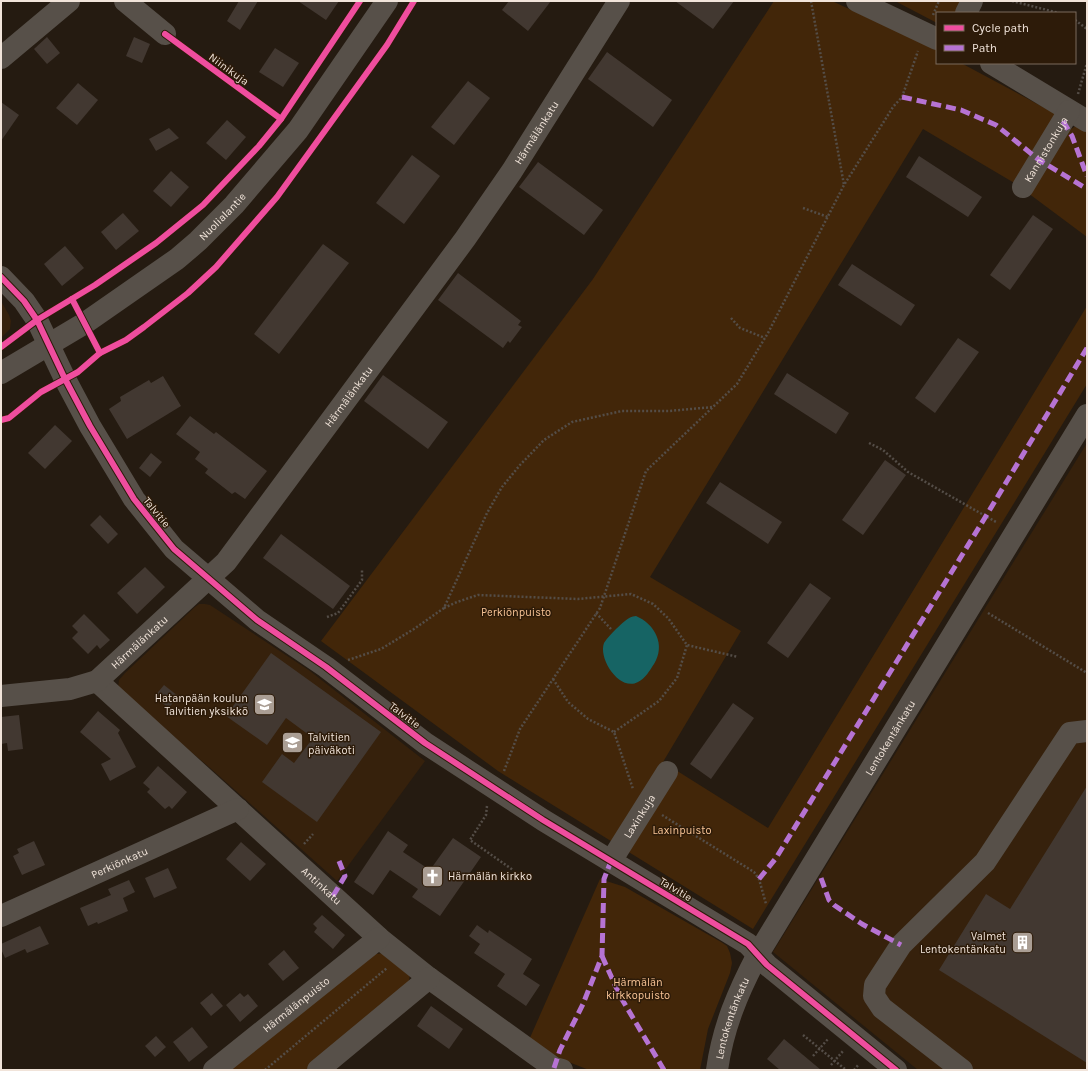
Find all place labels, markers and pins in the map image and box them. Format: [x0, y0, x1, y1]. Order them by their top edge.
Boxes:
school or university icon: Hatanpään koulun Talvitien yksikkö [251, 691, 277, 717]
place label: Hatanpään koulun Talvitien yksikkö [155, 692, 248, 718]
school or university icon: Talvitien päiväkoti [279, 730, 305, 756]
place label: Talvitien päiväkoti [308, 731, 355, 757]
church icon: Härmälän kirkko [420, 863, 446, 889]
place label: Härmälän kirkko [448, 870, 532, 883]
building icon: Valmet Lentokentänkatu [1009, 929, 1035, 955]
place label: Valmet Lentokentänkatu [920, 930, 1006, 956]

